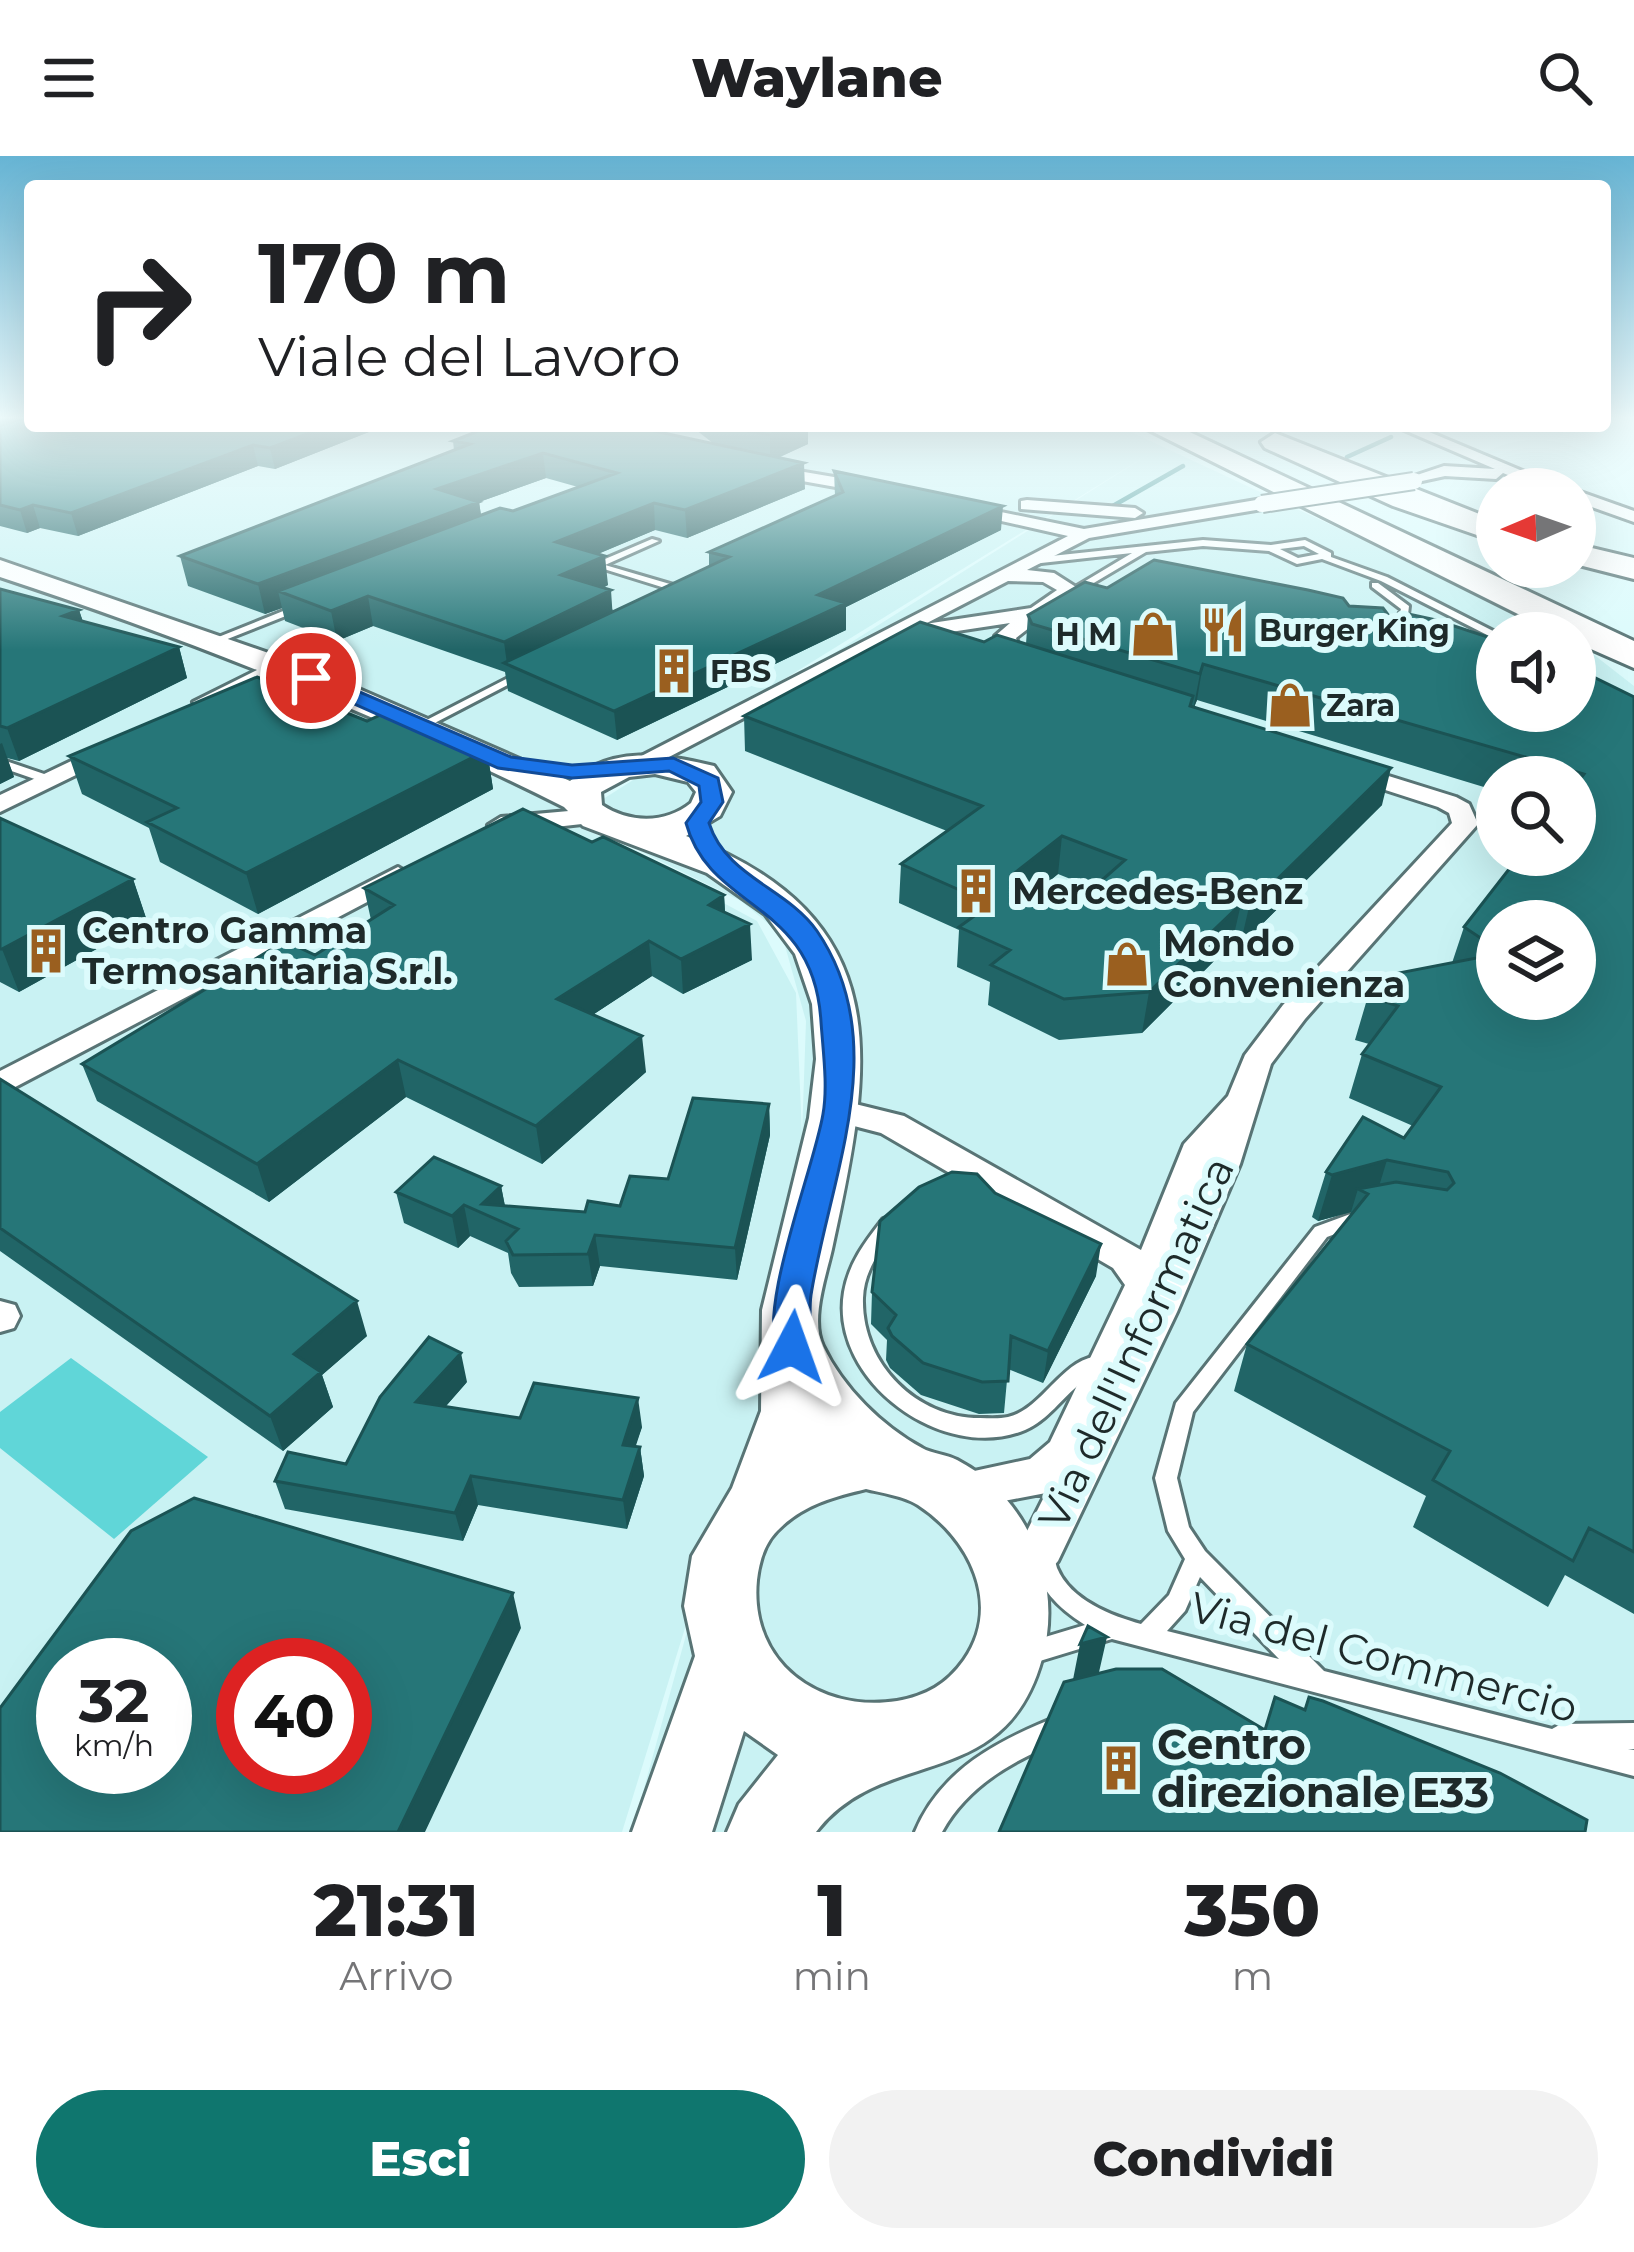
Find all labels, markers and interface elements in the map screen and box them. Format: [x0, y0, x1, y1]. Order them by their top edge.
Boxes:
icon: menu [36, 45, 102, 111]
text: Waylane [691, 45, 943, 111]
icon: search [1532, 45, 1598, 111]
text: 170 m [258, 222, 510, 324]
icon: right [60, 228, 216, 384]
text: Viale del Lavoro [258, 324, 681, 390]
north arrow [1476, 468, 1596, 588]
map controls [1476, 468, 1596, 1020]
restaurant icon: Burger King [1198, 605, 1248, 655]
shop icon: H M [1128, 609, 1178, 659]
place label: Burger King [1259, 612, 1450, 649]
button: sound [1476, 612, 1596, 732]
place label: H M [1056, 616, 1117, 653]
pin [260, 627, 362, 729]
icon: arrive [278, 645, 344, 711]
building icon: FBS [649, 646, 699, 696]
place label: FBS [710, 653, 771, 690]
shop icon: Zara [1265, 680, 1315, 730]
place label: Zara [1326, 687, 1395, 724]
button: search [1476, 756, 1596, 876]
building icon: Mercedes-Benz [951, 866, 1001, 916]
place label: Mercedes-Benz [1012, 869, 1303, 913]
button: layers [1476, 900, 1596, 1020]
place label: Centro Gamma Termosanitaria S.r.l. [82, 908, 453, 993]
place label: Mondo Convenienza [1163, 921, 1405, 1006]
building icon: Centro Gamma Termosanitaria S.r.l. [21, 926, 71, 976]
shop icon: Mondo Convenienza [1102, 939, 1152, 989]
street label: Via dell'Informatica [1027, 1149, 1245, 1537]
position arrow [729, 1284, 855, 1410]
street label: Via del Commercio [1185, 1580, 1583, 1734]
speed limit sign: 40 [216, 1638, 372, 1794]
text: 32 [79, 1664, 149, 1737]
place label: Centro direzionale E33 [1157, 1718, 1489, 1818]
text: km/h [74, 1727, 154, 1764]
building icon: Centro direzionale E33 [1096, 1743, 1146, 1793]
text: 21:31 [314, 1866, 479, 1954]
text: 1 [817, 1866, 846, 1954]
text: 350 [1185, 1866, 1320, 1954]
text: Arrivo [339, 1952, 453, 2000]
text: min [793, 1952, 871, 2000]
text: m [1232, 1952, 1273, 2000]
button: Esci [36, 2090, 805, 2228]
button: Condividi [829, 2090, 1598, 2228]

